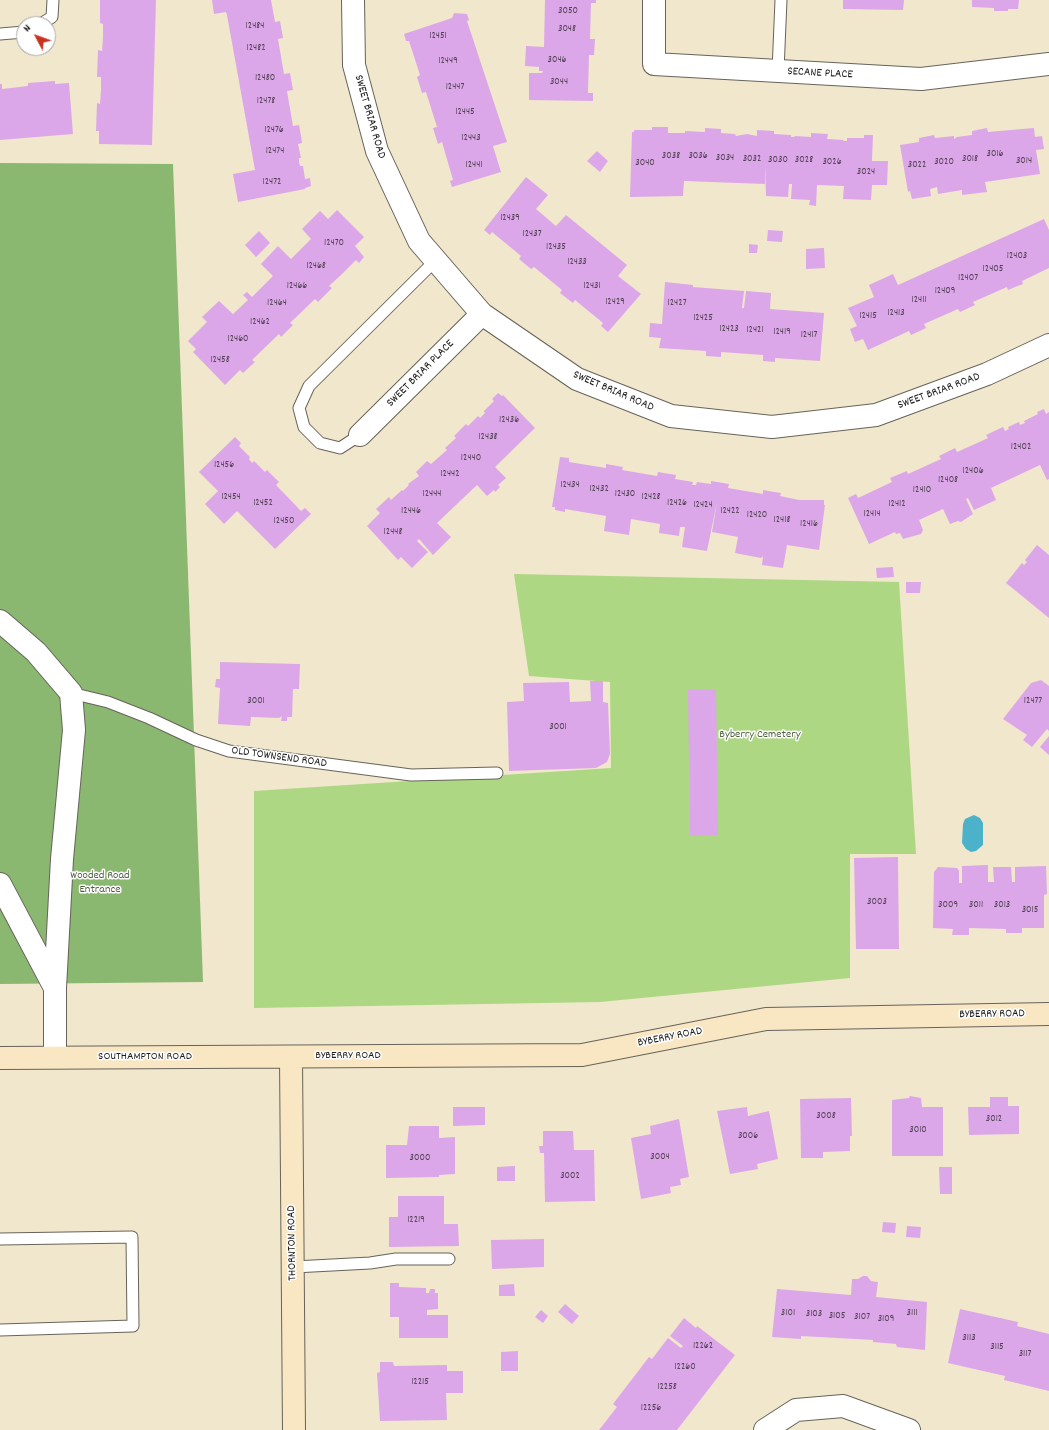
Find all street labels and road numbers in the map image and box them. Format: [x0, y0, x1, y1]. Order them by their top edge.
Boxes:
street label: SECANE PLACE [787, 65, 853, 83]
street label: SWEET BRIAR ROAD [350, 73, 388, 161]
street label: SWEET BRIAR PLACE [384, 337, 458, 411]
street label: SWEET BRIAR ROAD [570, 368, 656, 416]
street label: SWEET BRIAR ROAD [896, 370, 982, 414]
street label: OLD TOWNSEND ROAD [230, 744, 328, 772]
street label: BYBERRY ROAD [959, 1007, 1025, 1023]
street label: BYBERRY ROAD [636, 1025, 704, 1051]
street label: BYBERRY ROAD [315, 1049, 381, 1063]
street label: SOUTHAMPTON ROAD [98, 1050, 192, 1064]
street label: THORNTON ROAD [285, 1205, 301, 1281]

